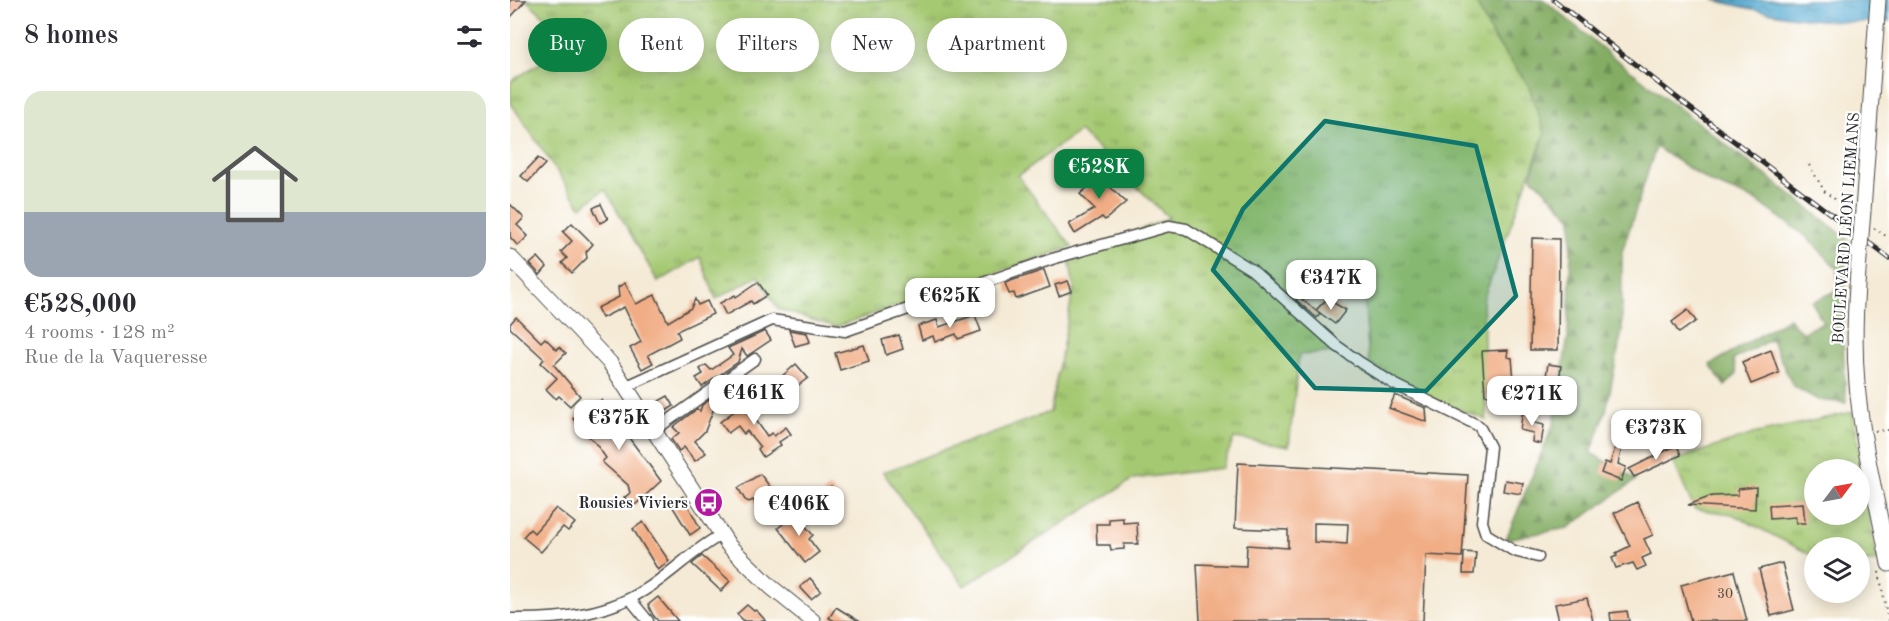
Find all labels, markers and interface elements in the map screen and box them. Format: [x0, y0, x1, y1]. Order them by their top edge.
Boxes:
chip: Buy [528, 18, 607, 72]
chip: Rent [619, 18, 704, 72]
chip: Filters [716, 18, 819, 72]
chip: New [831, 18, 915, 72]
chip: Apartment [927, 18, 1067, 72]
icon: filters [453, 20, 486, 53]
text: 8 homes [24, 23, 118, 49]
street label: BOULEVARD LÉON LIEMANS [1827, 111, 1863, 345]
icon: home [201, 130, 309, 238]
pin: €528K [1057, 149, 1141, 200]
text: €528K [1068, 158, 1130, 178]
pin: €347K [1289, 260, 1373, 311]
text: €347K [1300, 269, 1362, 289]
pin: €625K [908, 278, 992, 329]
text: €625K [919, 287, 981, 307]
text: €528,000 [24, 292, 137, 318]
text: 4 rooms · 128 m² [24, 323, 174, 343]
text: Rue de la Vaqueresse [24, 348, 208, 368]
pin: €461K [712, 375, 796, 426]
pin: €271K [1490, 376, 1574, 427]
text: €461K [723, 384, 785, 404]
text: €271K [1501, 385, 1563, 405]
pin: €375K [577, 400, 661, 451]
text: €375K [588, 409, 650, 429]
pin: €373K [1614, 410, 1698, 461]
text: €373K [1625, 419, 1687, 439]
north arrow [1804, 459, 1870, 525]
map controls [1804, 459, 1870, 603]
bus stop icon: Rousies Viviers [693, 486, 725, 518]
pin: €406K [757, 486, 841, 537]
text: €406K [768, 495, 830, 515]
place label: Rousies Viviers [578, 496, 688, 512]
button: layers [1804, 537, 1870, 603]
house number: 30 [1717, 587, 1733, 601]

